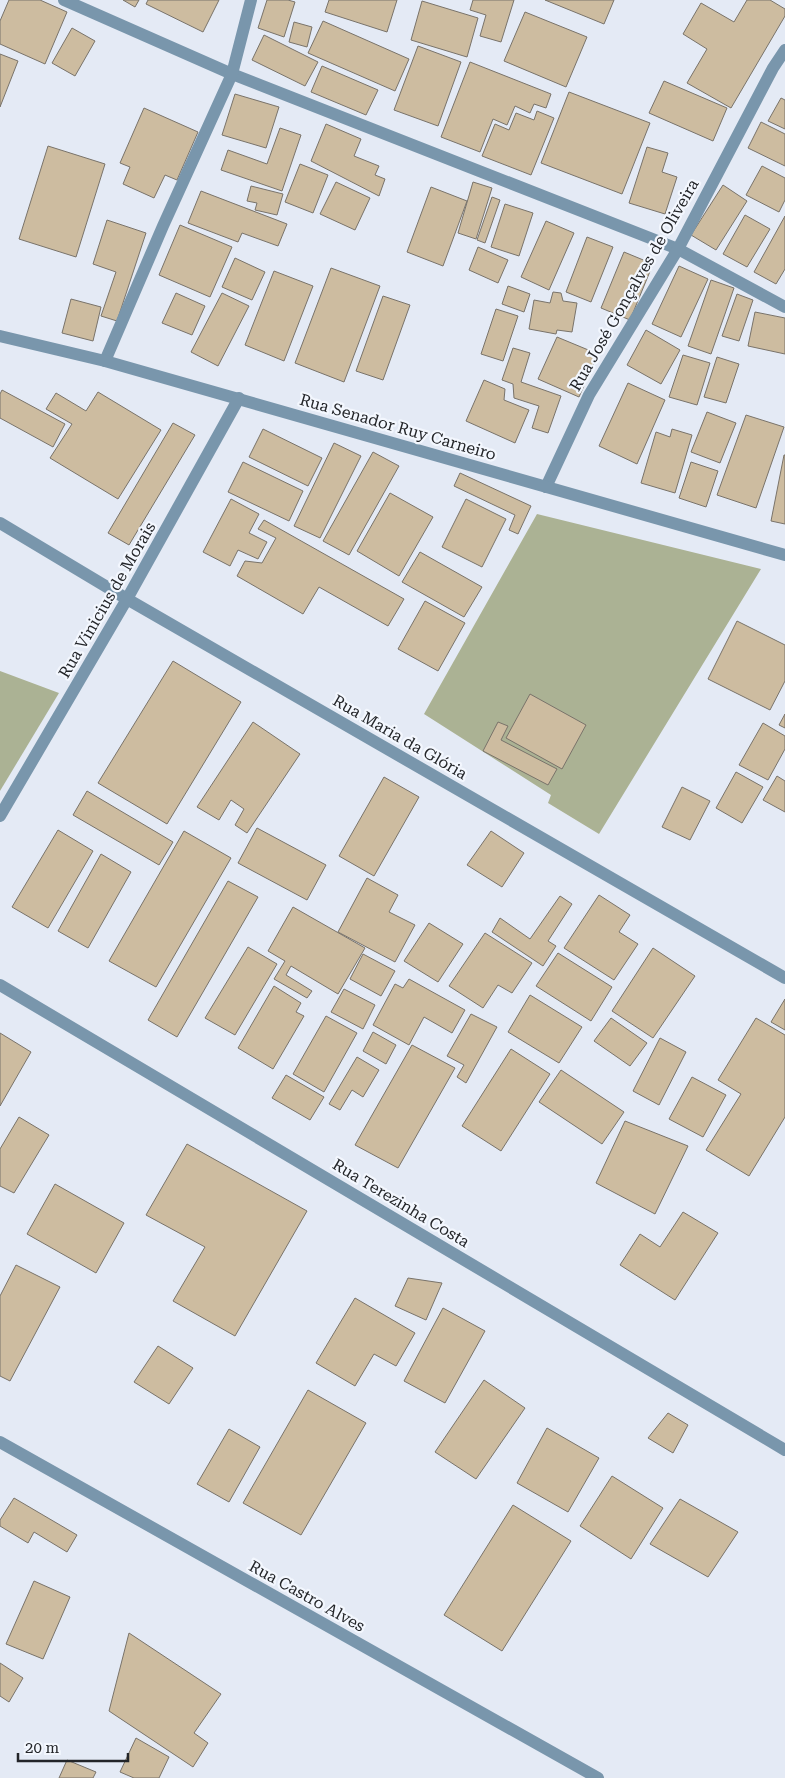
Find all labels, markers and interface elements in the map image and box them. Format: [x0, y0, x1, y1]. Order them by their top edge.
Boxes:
street label: Rua José Gonçalves de Oliveira [565, 176, 703, 394]
street label: Rua Senador Ruy Carneiro [298, 390, 499, 464]
street label: Rua Vinicius de Morais [55, 518, 160, 681]
street label: Rua Maria da Glória [329, 691, 471, 783]
street label: Rua Terezinha Costa [329, 1155, 473, 1252]
street label: Rua Castro Alves [246, 1556, 368, 1636]
scale bar [18, 1730, 128, 1762]
text: 20 m [25, 1739, 60, 1757]

